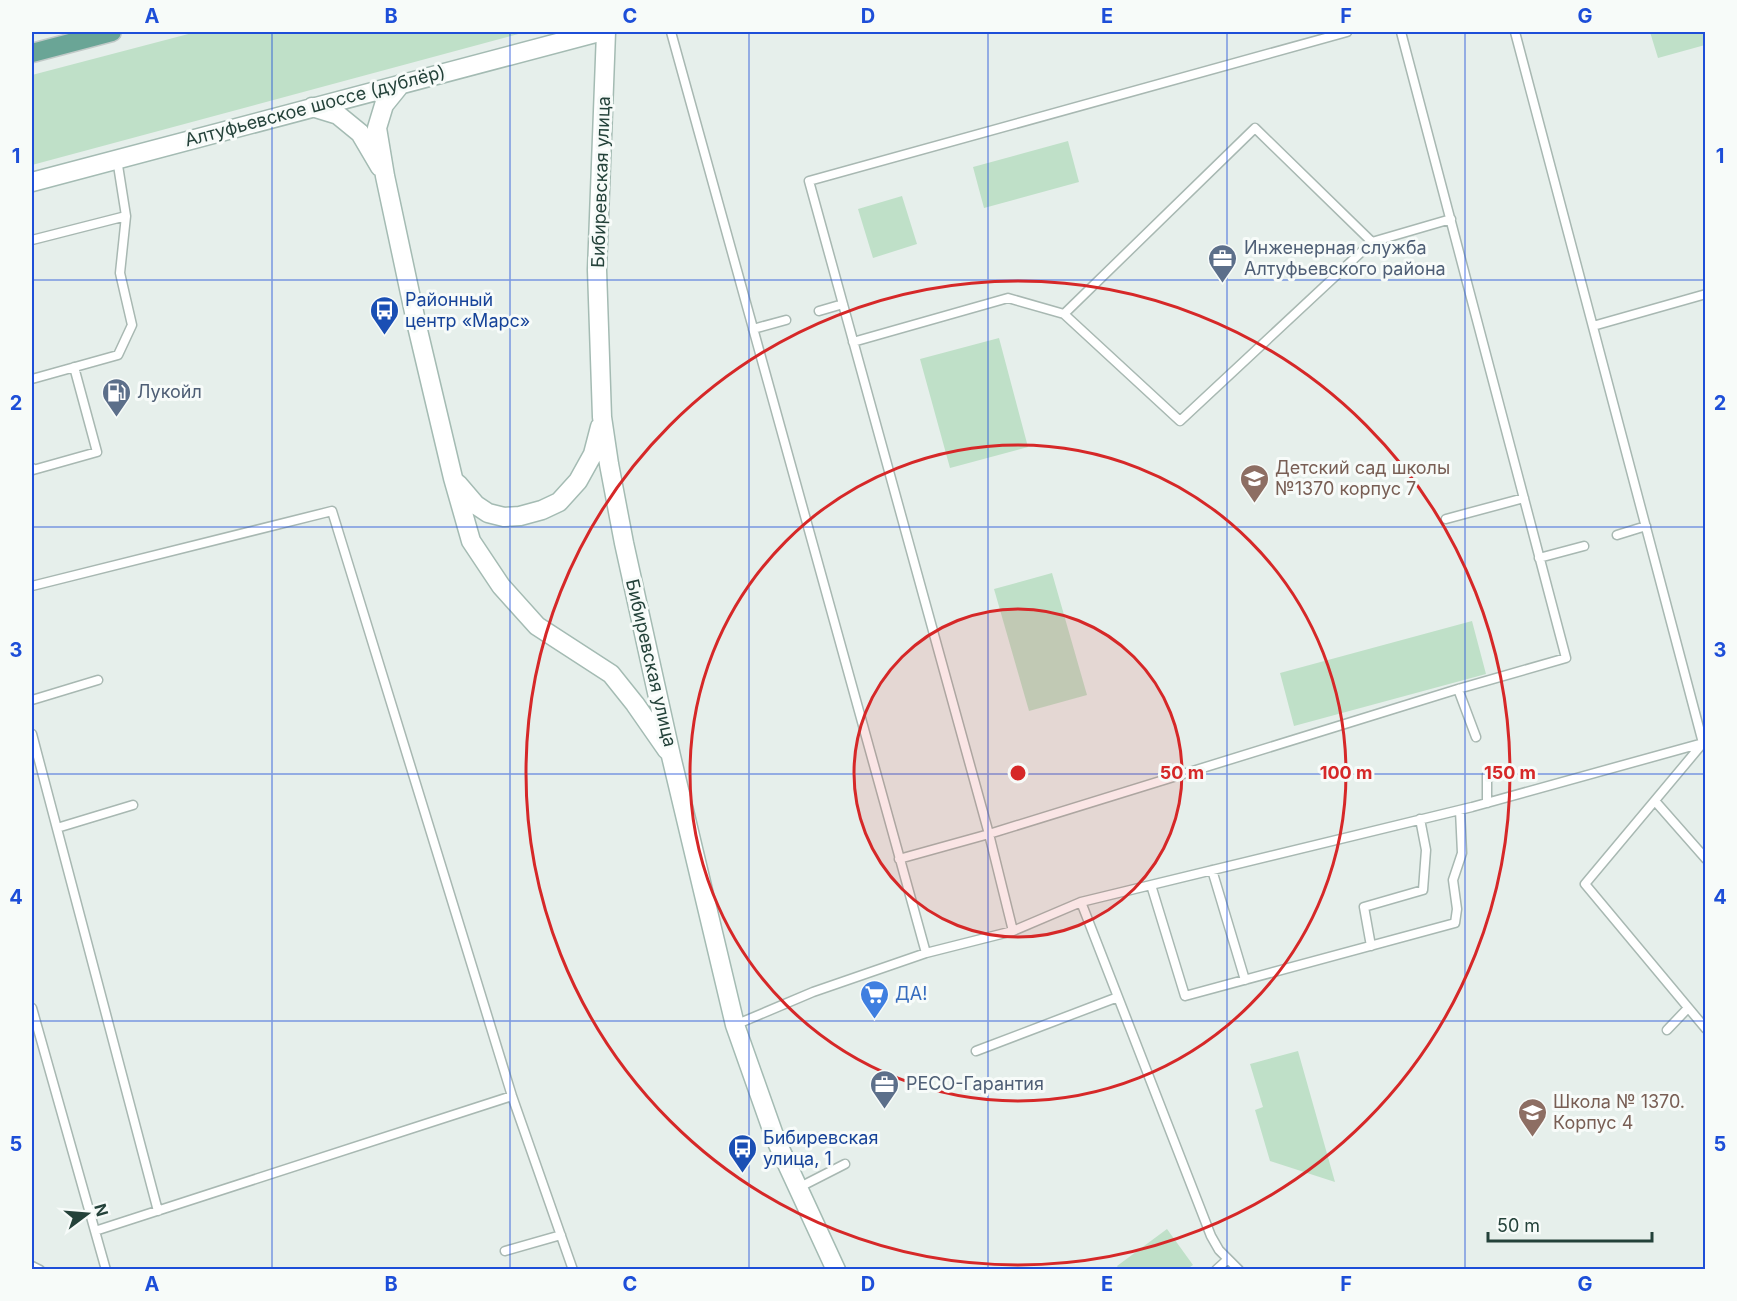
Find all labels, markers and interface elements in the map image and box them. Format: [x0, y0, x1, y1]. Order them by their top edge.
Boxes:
text: A [145, 4, 160, 28]
text: B [384, 4, 398, 28]
text: C [623, 4, 637, 28]
text: D [861, 4, 875, 28]
text: E [1101, 4, 1113, 28]
text: F [1340, 4, 1352, 28]
text: G [1577, 4, 1593, 28]
street label: Алтуфьевское шоссе (дублёр) [182, 61, 447, 150]
street label: Бибиревская улица [587, 96, 614, 268]
text: 1 [12, 144, 20, 168]
text: 1 [1716, 144, 1724, 168]
place label: Инженерная служба Алтуфьевского района [1244, 237, 1446, 279]
office icon: Инженерная служба Алтуфьевского района [1207, 242, 1239, 284]
place label: Районный центр «Марс» [405, 289, 530, 331]
bus stop icon: Районный центр «Марс» [368, 294, 400, 336]
fuel station icon: Лукойл [100, 376, 132, 418]
place label: Лукойл [137, 381, 202, 402]
text: 2 [10, 391, 22, 415]
text: 2 [1714, 391, 1726, 415]
place label: Детский сад школы №1370 корпус 7 [1275, 457, 1450, 499]
school or university icon: Детский сад школы №1370 корпус 7 [1238, 462, 1270, 504]
street label: Бибиревская улица [622, 577, 681, 749]
text: 3 [10, 638, 22, 662]
text: 3 [1714, 638, 1726, 662]
text: 50 m [1160, 762, 1204, 783]
text: 100 m [1320, 762, 1372, 783]
text: 150 m [1484, 762, 1536, 783]
centre of rings [1008, 763, 1028, 783]
text: 4 [9, 885, 23, 909]
text: 4 [1713, 885, 1727, 909]
supermarket icon: ДА! [858, 978, 890, 1020]
place label: ДА! [895, 983, 927, 1004]
office icon: РЕСО-Гарантия [869, 1068, 901, 1110]
place label: РЕСО-Гарантия [906, 1073, 1044, 1094]
place label: Школа № 1370. Корпус 4 [1553, 1091, 1685, 1133]
school or university icon: Школа № 1370. Корпус 4 [1516, 1096, 1548, 1138]
place label: Бибиревская улица, 1 [763, 1127, 878, 1169]
text: 5 [10, 1132, 22, 1156]
bus stop icon: Бибиревская улица, 1 [726, 1132, 758, 1174]
text: 5 [1714, 1132, 1726, 1156]
north arrow [57, 1184, 117, 1244]
text: N [90, 1201, 113, 1218]
scale bar [1488, 1205, 1652, 1243]
text: 50 m [1497, 1215, 1540, 1236]
text: A [145, 1272, 160, 1296]
text: B [384, 1272, 398, 1296]
text: C [623, 1272, 637, 1296]
text: D [861, 1272, 875, 1296]
text: E [1101, 1272, 1113, 1296]
text: F [1340, 1272, 1352, 1296]
text: G [1577, 1272, 1593, 1296]

